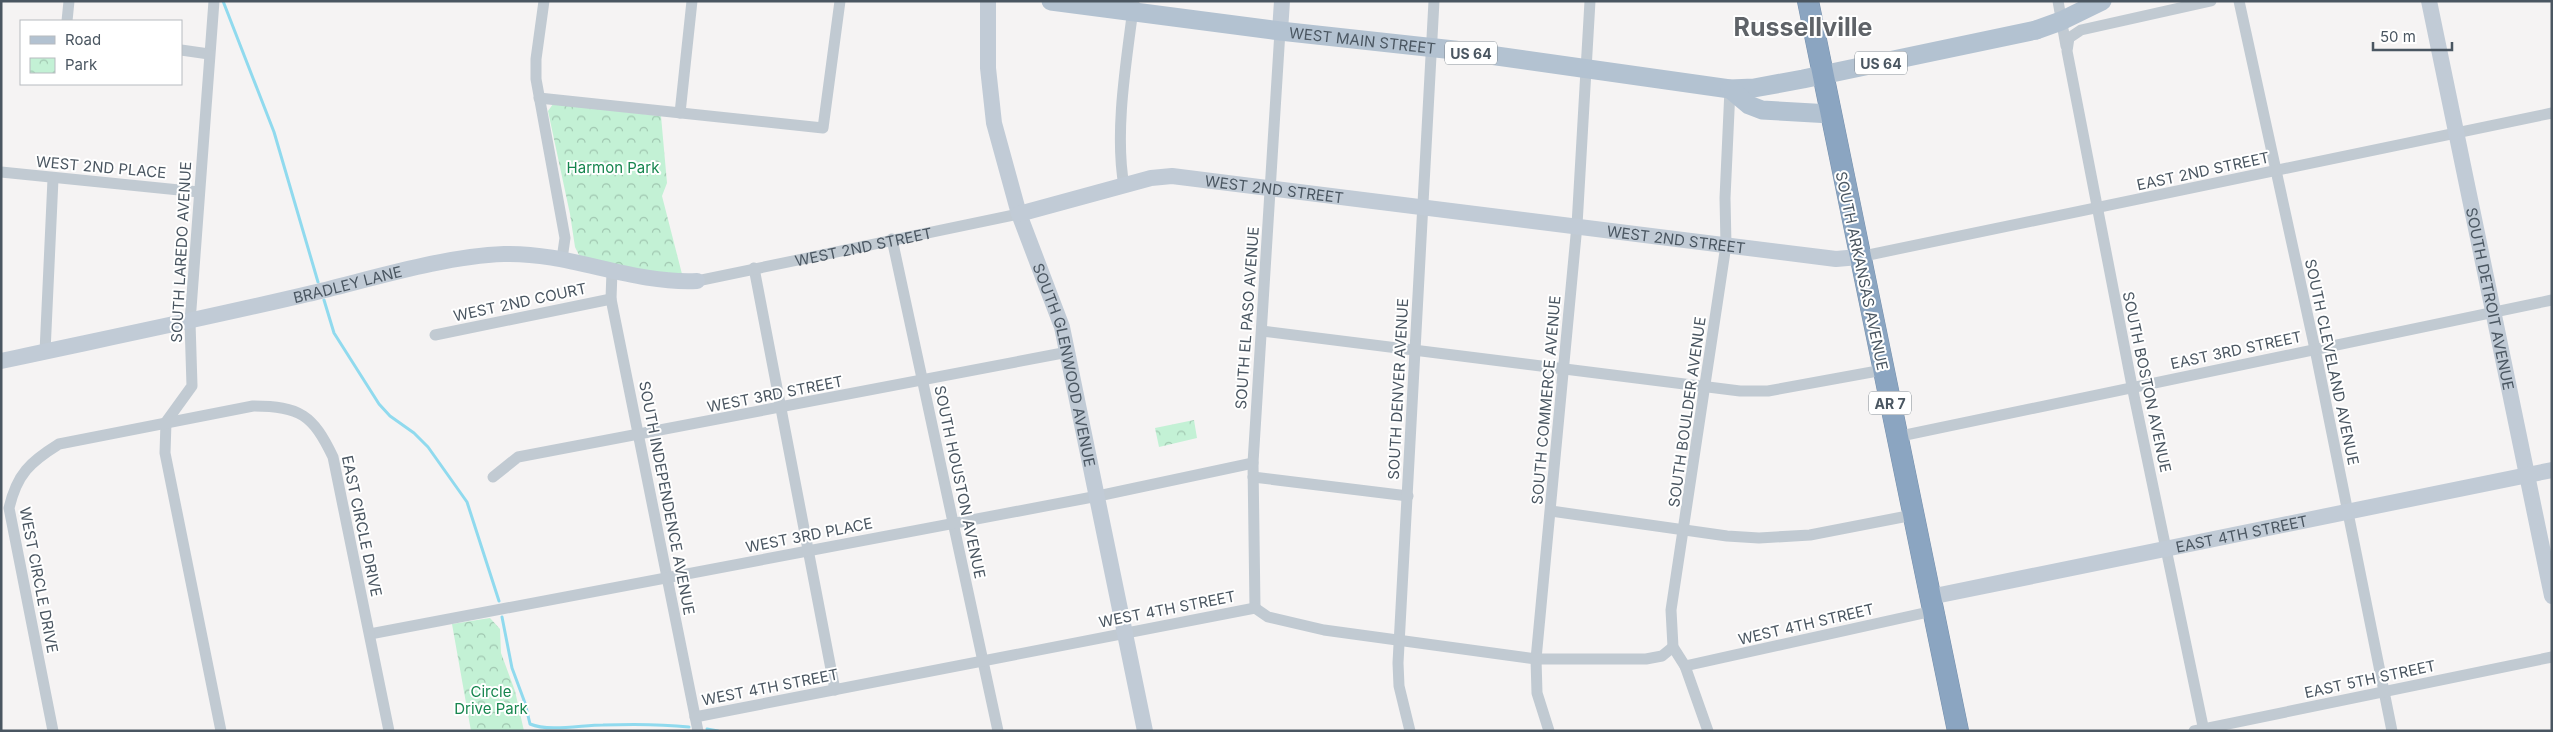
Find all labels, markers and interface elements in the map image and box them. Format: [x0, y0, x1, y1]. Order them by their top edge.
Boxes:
district label: Russellville [1734, 12, 1872, 42]
legend [20, 20, 182, 85]
scale bar [2373, 20, 2452, 52]
street label: WEST MAIN STREET [1288, 23, 1437, 57]
text: 50 m [2380, 27, 2416, 46]
text: Road [65, 30, 101, 49]
road number: US 64 [1445, 42, 1497, 64]
road number: US 64 [1855, 52, 1907, 74]
text: Park [65, 55, 98, 74]
street label: EAST 2ND STREET [2135, 148, 2271, 194]
street label: WEST 2ND PLACE [35, 152, 167, 182]
park label: Harmon Park [567, 158, 660, 177]
street label: SOUTH LAREDO AVENUE [167, 161, 195, 343]
street label: SOUTH ARKANSAS AVENUE [1832, 170, 1892, 372]
street label: WEST 2ND STREET [1204, 171, 1345, 207]
street label: SOUTH DETROIT AVENUE [2462, 206, 2519, 392]
street label: WEST 2ND STREET [1606, 221, 1747, 257]
street label: WEST 2ND STREET [793, 223, 934, 270]
street label: SOUTH EL PASO AVENUE [1231, 226, 1263, 410]
street label: SOUTH CLEVELAND AVENUE [2301, 257, 2363, 467]
street label: SOUTH GLENWOOD AVENUE [1029, 260, 1100, 469]
street label: BRADLEY LANE [291, 261, 404, 307]
street label: WEST 2ND COURT [452, 279, 588, 325]
street label: SOUTH BOSTON AVENUE [2119, 290, 2175, 474]
street label: SOUTH COMMERCE AVENUE [1527, 295, 1565, 505]
street label: SOUTH DENVER AVENUE [1384, 298, 1412, 480]
street label: SOUTH BOULDER AVENUE [1664, 316, 1710, 508]
street label: EAST 3RD STREET [2169, 327, 2303, 373]
street label: WEST 3RD STREET [705, 372, 845, 416]
street label: SOUTH INDEPENDENCE AVENUE [635, 379, 699, 617]
street label: SOUTH HOUSTON AVENUE [930, 384, 990, 580]
road number: AR 7 [1869, 392, 1911, 414]
street label: EAST CIRCLE DRIVE [338, 454, 386, 598]
street label: WEST CIRCLE DRIVE [16, 505, 62, 655]
street label: EAST 4TH STREET [2174, 511, 2309, 556]
street label: WEST 3RD PLACE [744, 513, 874, 557]
street label: WEST 4TH STREET [1097, 586, 1237, 632]
street label: WEST 4TH STREET [1736, 599, 1876, 649]
street label: EAST 5TH STREET [2303, 656, 2437, 702]
street label: WEST 4TH STREET [700, 664, 840, 710]
park label: Circle Drive Park [454, 682, 529, 718]

